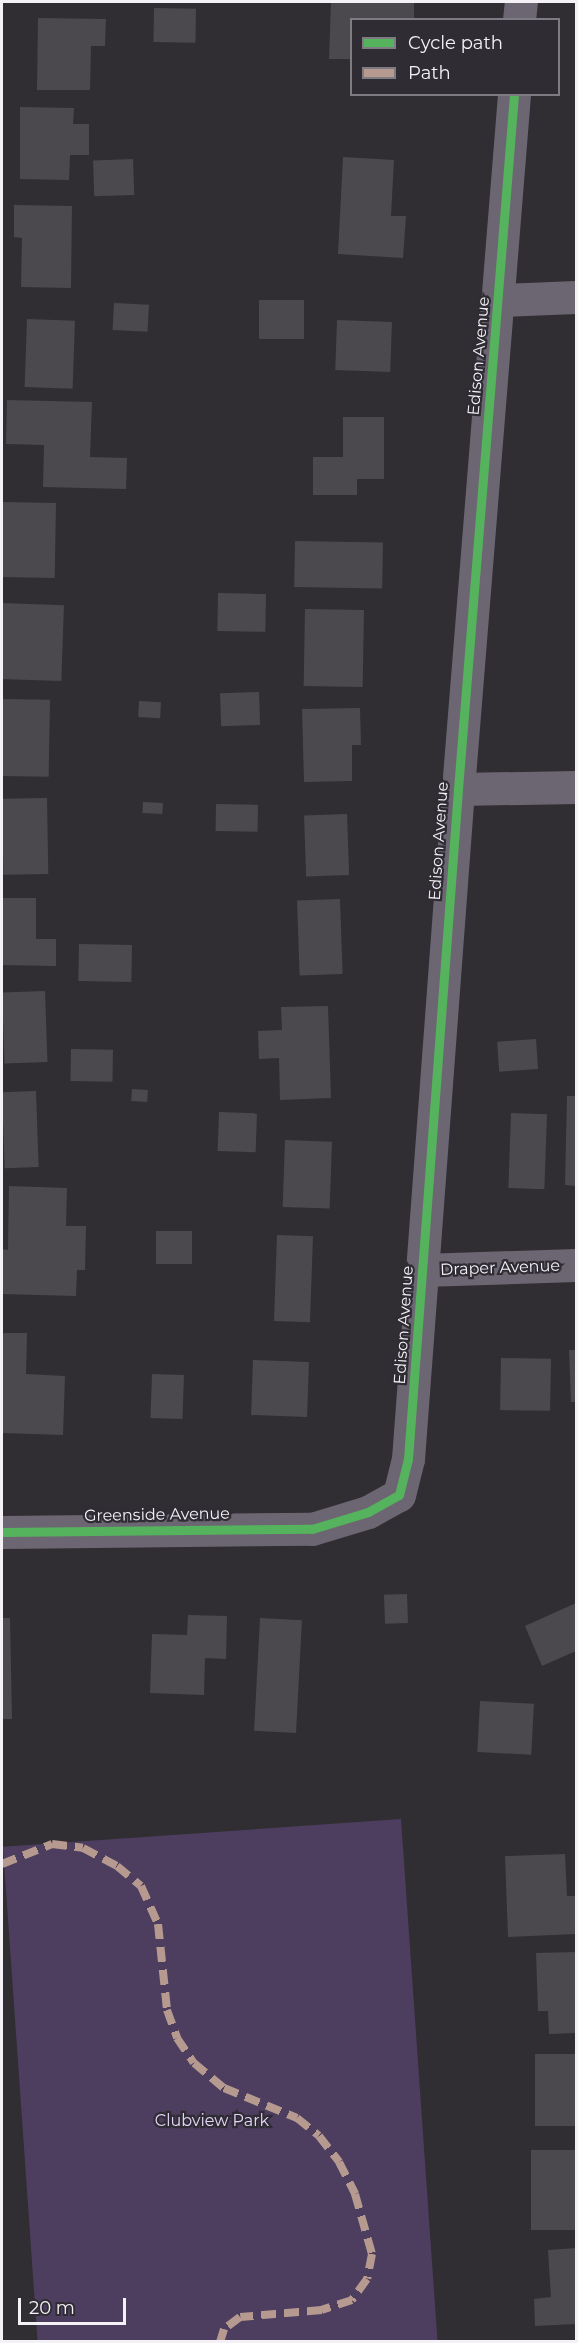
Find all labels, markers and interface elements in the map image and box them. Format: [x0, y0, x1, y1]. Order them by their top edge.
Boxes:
legend [350, 18, 560, 96]
text: Cycle path [408, 32, 503, 54]
text: Path [408, 62, 451, 84]
street label: Edison Avenue [464, 296, 494, 416]
street label: Edison Avenue [425, 781, 453, 901]
street label: Draper Avenue [440, 1256, 560, 1280]
street label: Edison Avenue [390, 1265, 418, 1385]
street label: Greenside Avenue [84, 1504, 230, 1526]
park label: Clubview Park [155, 2111, 269, 2131]
scale bar [21, 2286, 129, 2324]
text: 20 m [29, 2297, 75, 2319]

